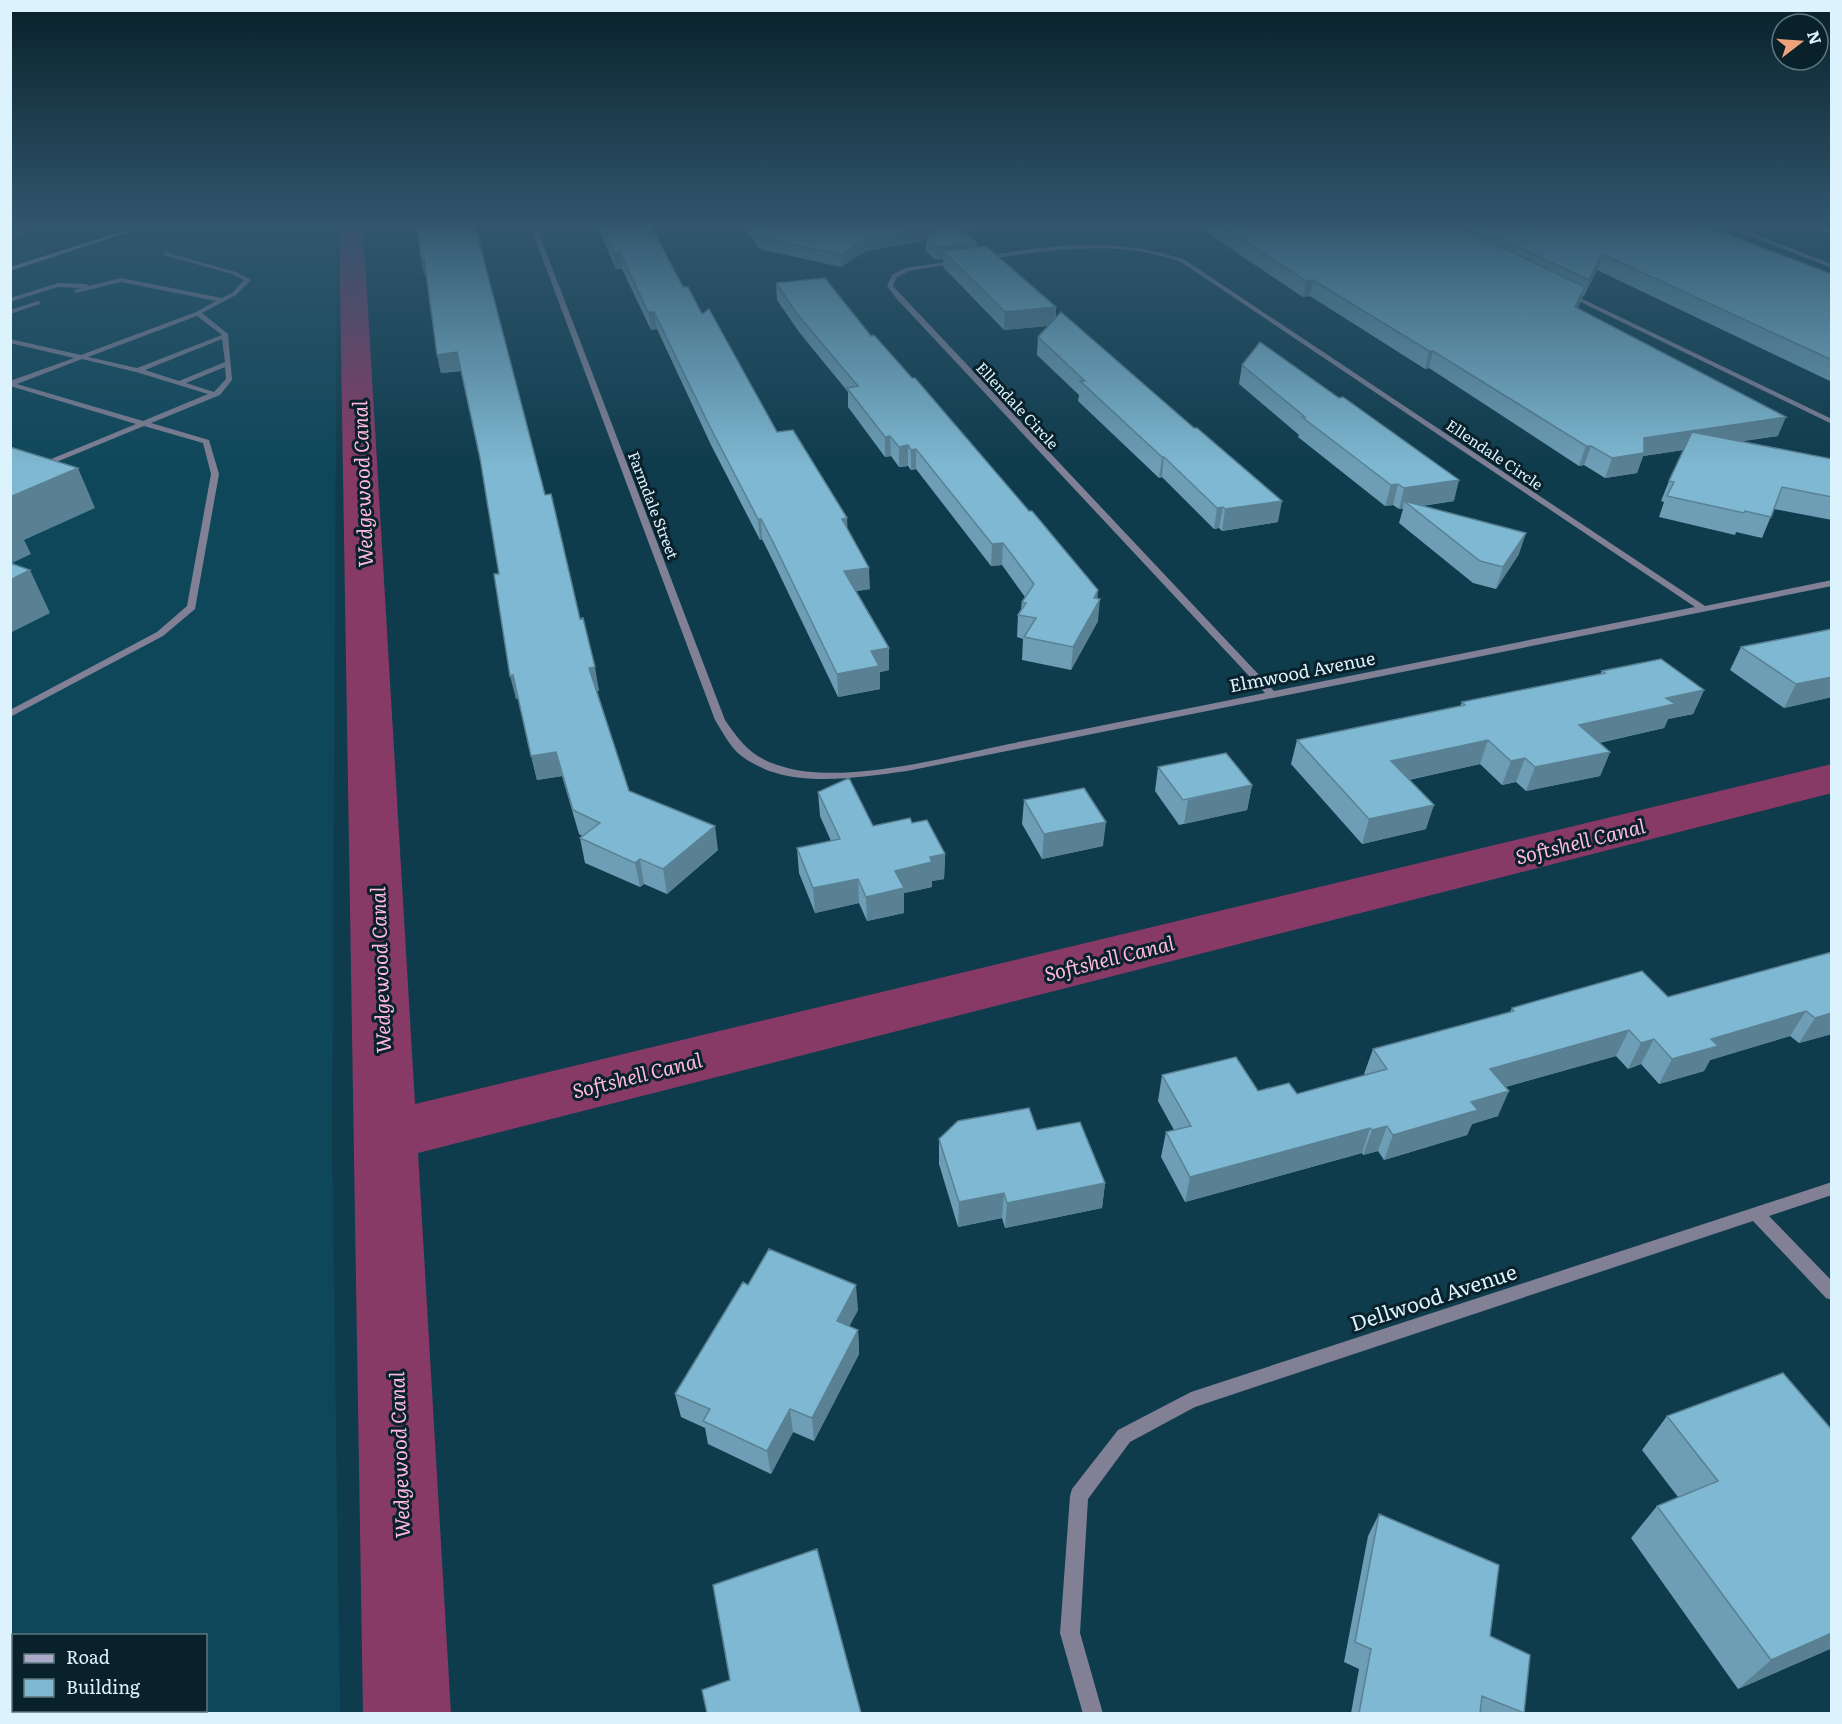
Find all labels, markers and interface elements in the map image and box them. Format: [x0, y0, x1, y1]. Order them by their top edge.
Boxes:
north arrow [1770, 12, 1830, 72]
text: N [1802, 27, 1829, 47]
street label: Ellendale Circle [971, 356, 1065, 454]
water label: Wedgewood Canal [343, 400, 379, 568]
street label: Ellendale Circle [1442, 413, 1548, 495]
street label: Farmdale Street [623, 448, 685, 562]
street label: Elmwood Avenue [1227, 644, 1377, 698]
water label: Softshell Canal [1512, 809, 1648, 871]
water label: Wedgewood Canal [361, 886, 397, 1054]
water label: Softshell Canal [1041, 926, 1177, 988]
water label: Softshell Canal [569, 1043, 705, 1105]
street label: Dellwood Avenue [1346, 1254, 1520, 1338]
water label: Wedgewood Canal [380, 1371, 416, 1539]
legend [12, 1634, 207, 1712]
text: Road [66, 1643, 110, 1670]
text: Building [66, 1673, 141, 1700]

